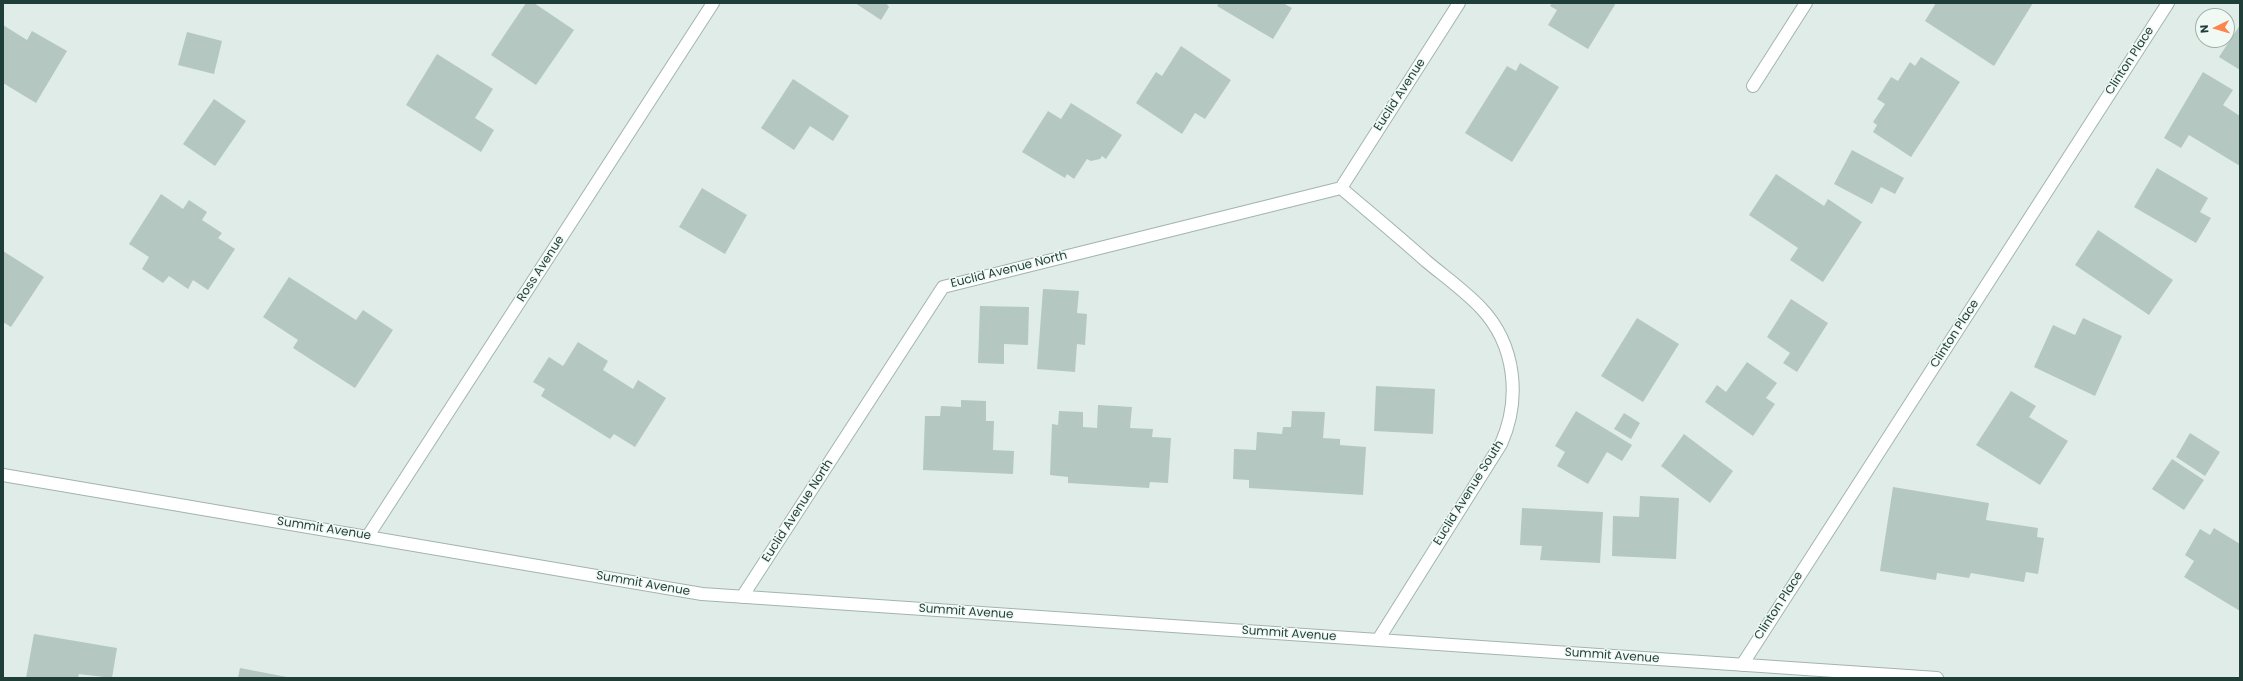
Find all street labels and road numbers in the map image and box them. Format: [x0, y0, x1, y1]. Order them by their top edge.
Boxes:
street label: Clinton Place [2103, 24, 2157, 98]
street label: Euclid Avenue [1371, 56, 1429, 134]
street label: Ross Avenue [514, 233, 568, 305]
street label: Euclid Avenue North [949, 249, 1069, 291]
street label: Clinton Place [1928, 297, 1982, 371]
street label: Euclid Avenue South [1431, 438, 1507, 548]
street label: Euclid Avenue North [759, 457, 837, 565]
street label: Summit Avenue [276, 514, 372, 544]
street label: Summit Avenue [595, 569, 691, 599]
street label: Clinton Place [1752, 569, 1806, 643]
street label: Summit Avenue [918, 602, 1014, 622]
street label: Summit Avenue [1241, 624, 1337, 644]
street label: Summit Avenue [1564, 646, 1660, 666]

